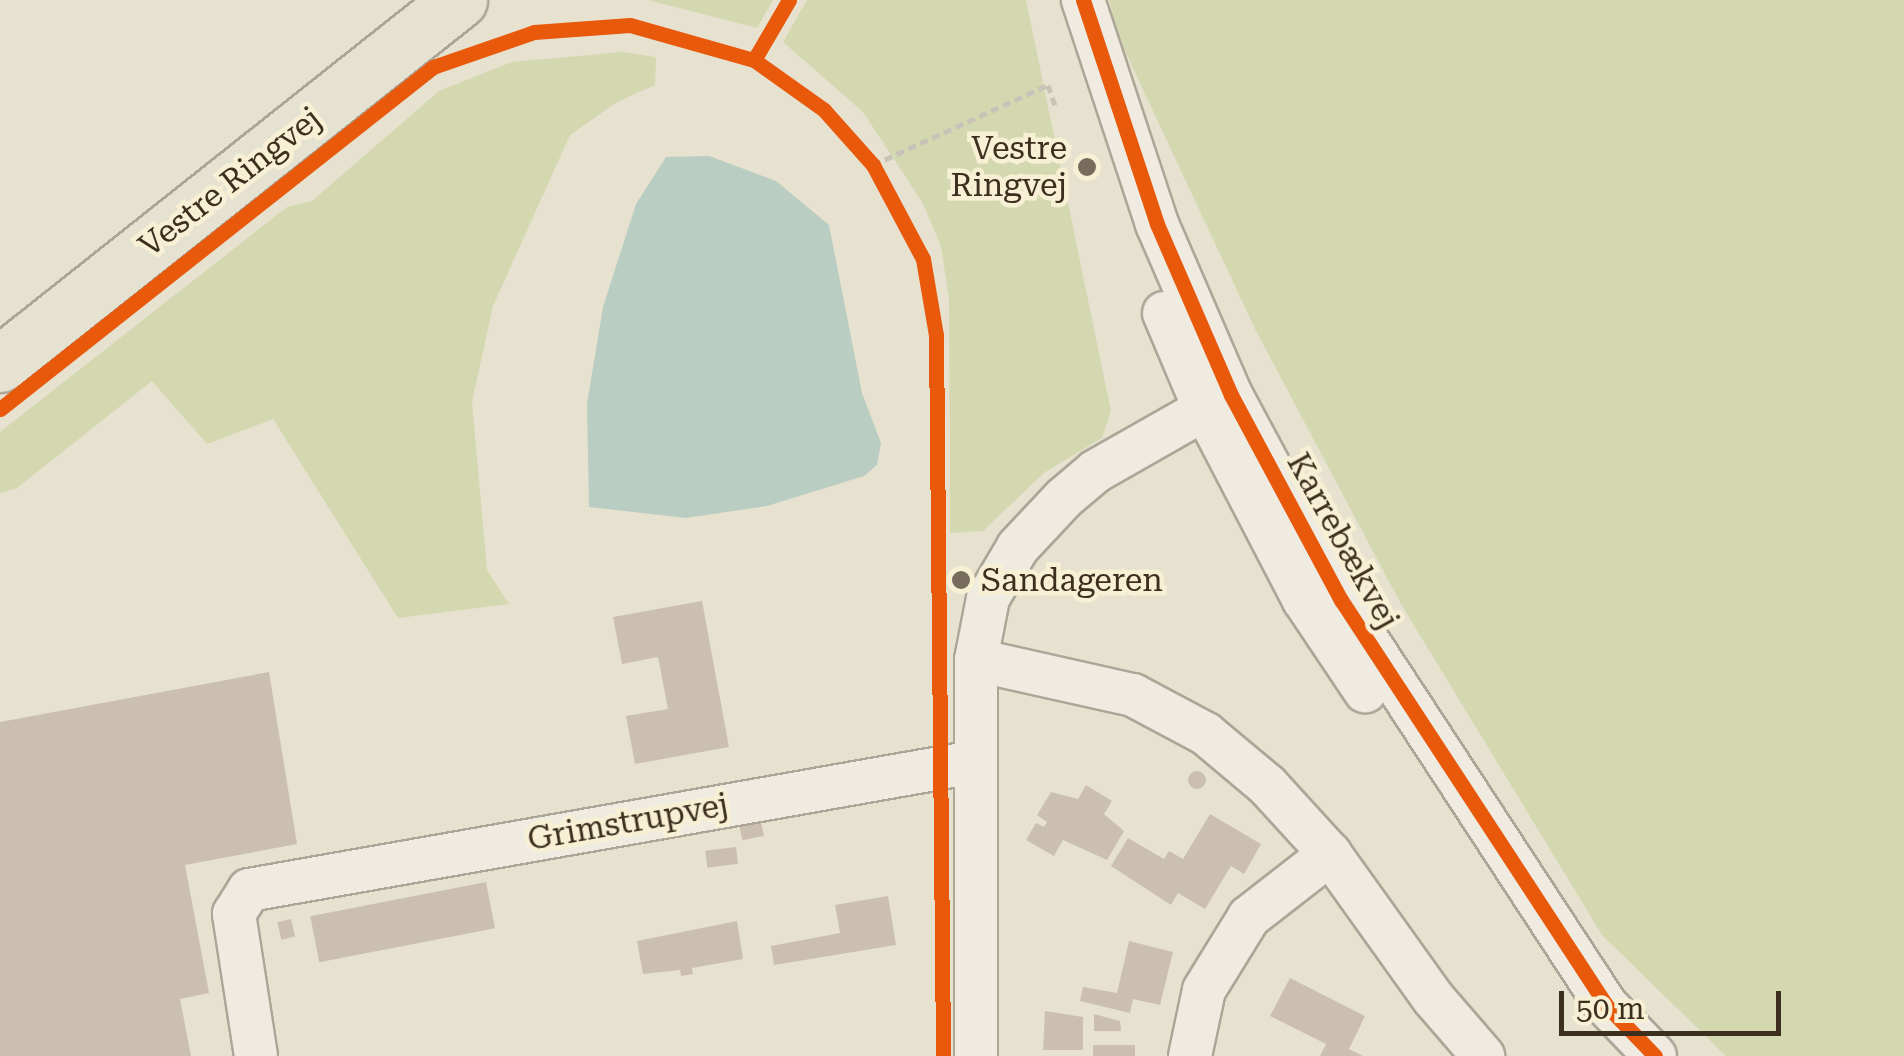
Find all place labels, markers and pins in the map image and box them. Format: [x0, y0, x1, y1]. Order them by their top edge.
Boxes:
place label: Vestre Ringvej [950, 130, 1067, 205]
marker: Vestre Ringvej [1076, 156, 1098, 178]
place label: Sandageren [981, 561, 1163, 599]
marker: Sandageren [950, 569, 972, 591]

